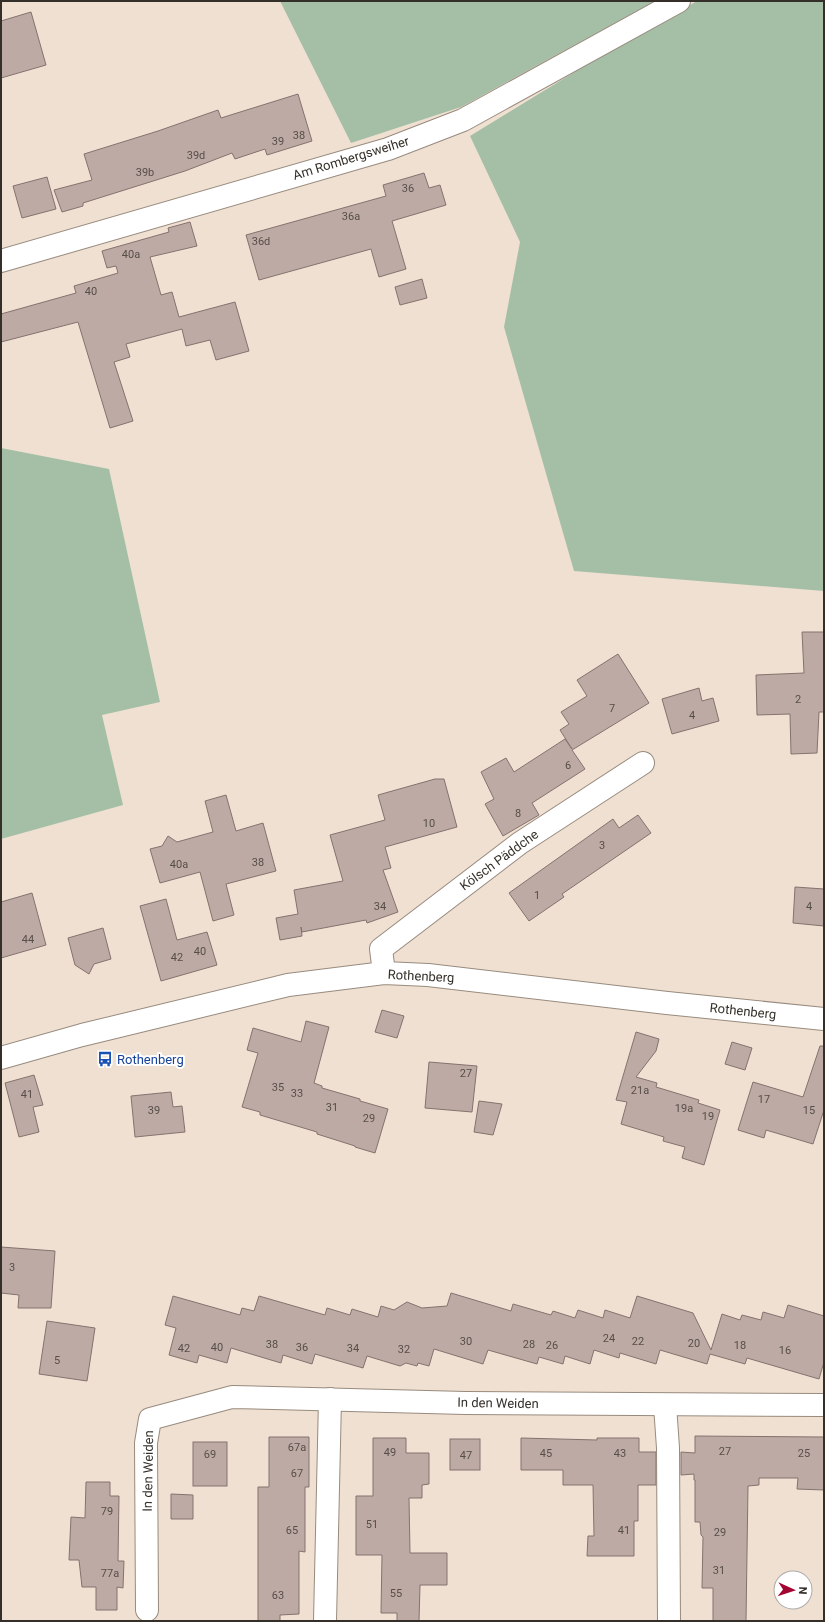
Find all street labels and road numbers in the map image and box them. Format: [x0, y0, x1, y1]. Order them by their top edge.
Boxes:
street label: Am Rombergsweiher [291, 133, 411, 183]
street label: Kölsch Päddche [457, 826, 541, 893]
street label: Rothenberg [387, 967, 455, 985]
street label: Rothenberg [709, 1000, 777, 1022]
street label: In den Weiden [457, 1395, 539, 1411]
street label: In den Weiden [140, 1430, 156, 1512]

